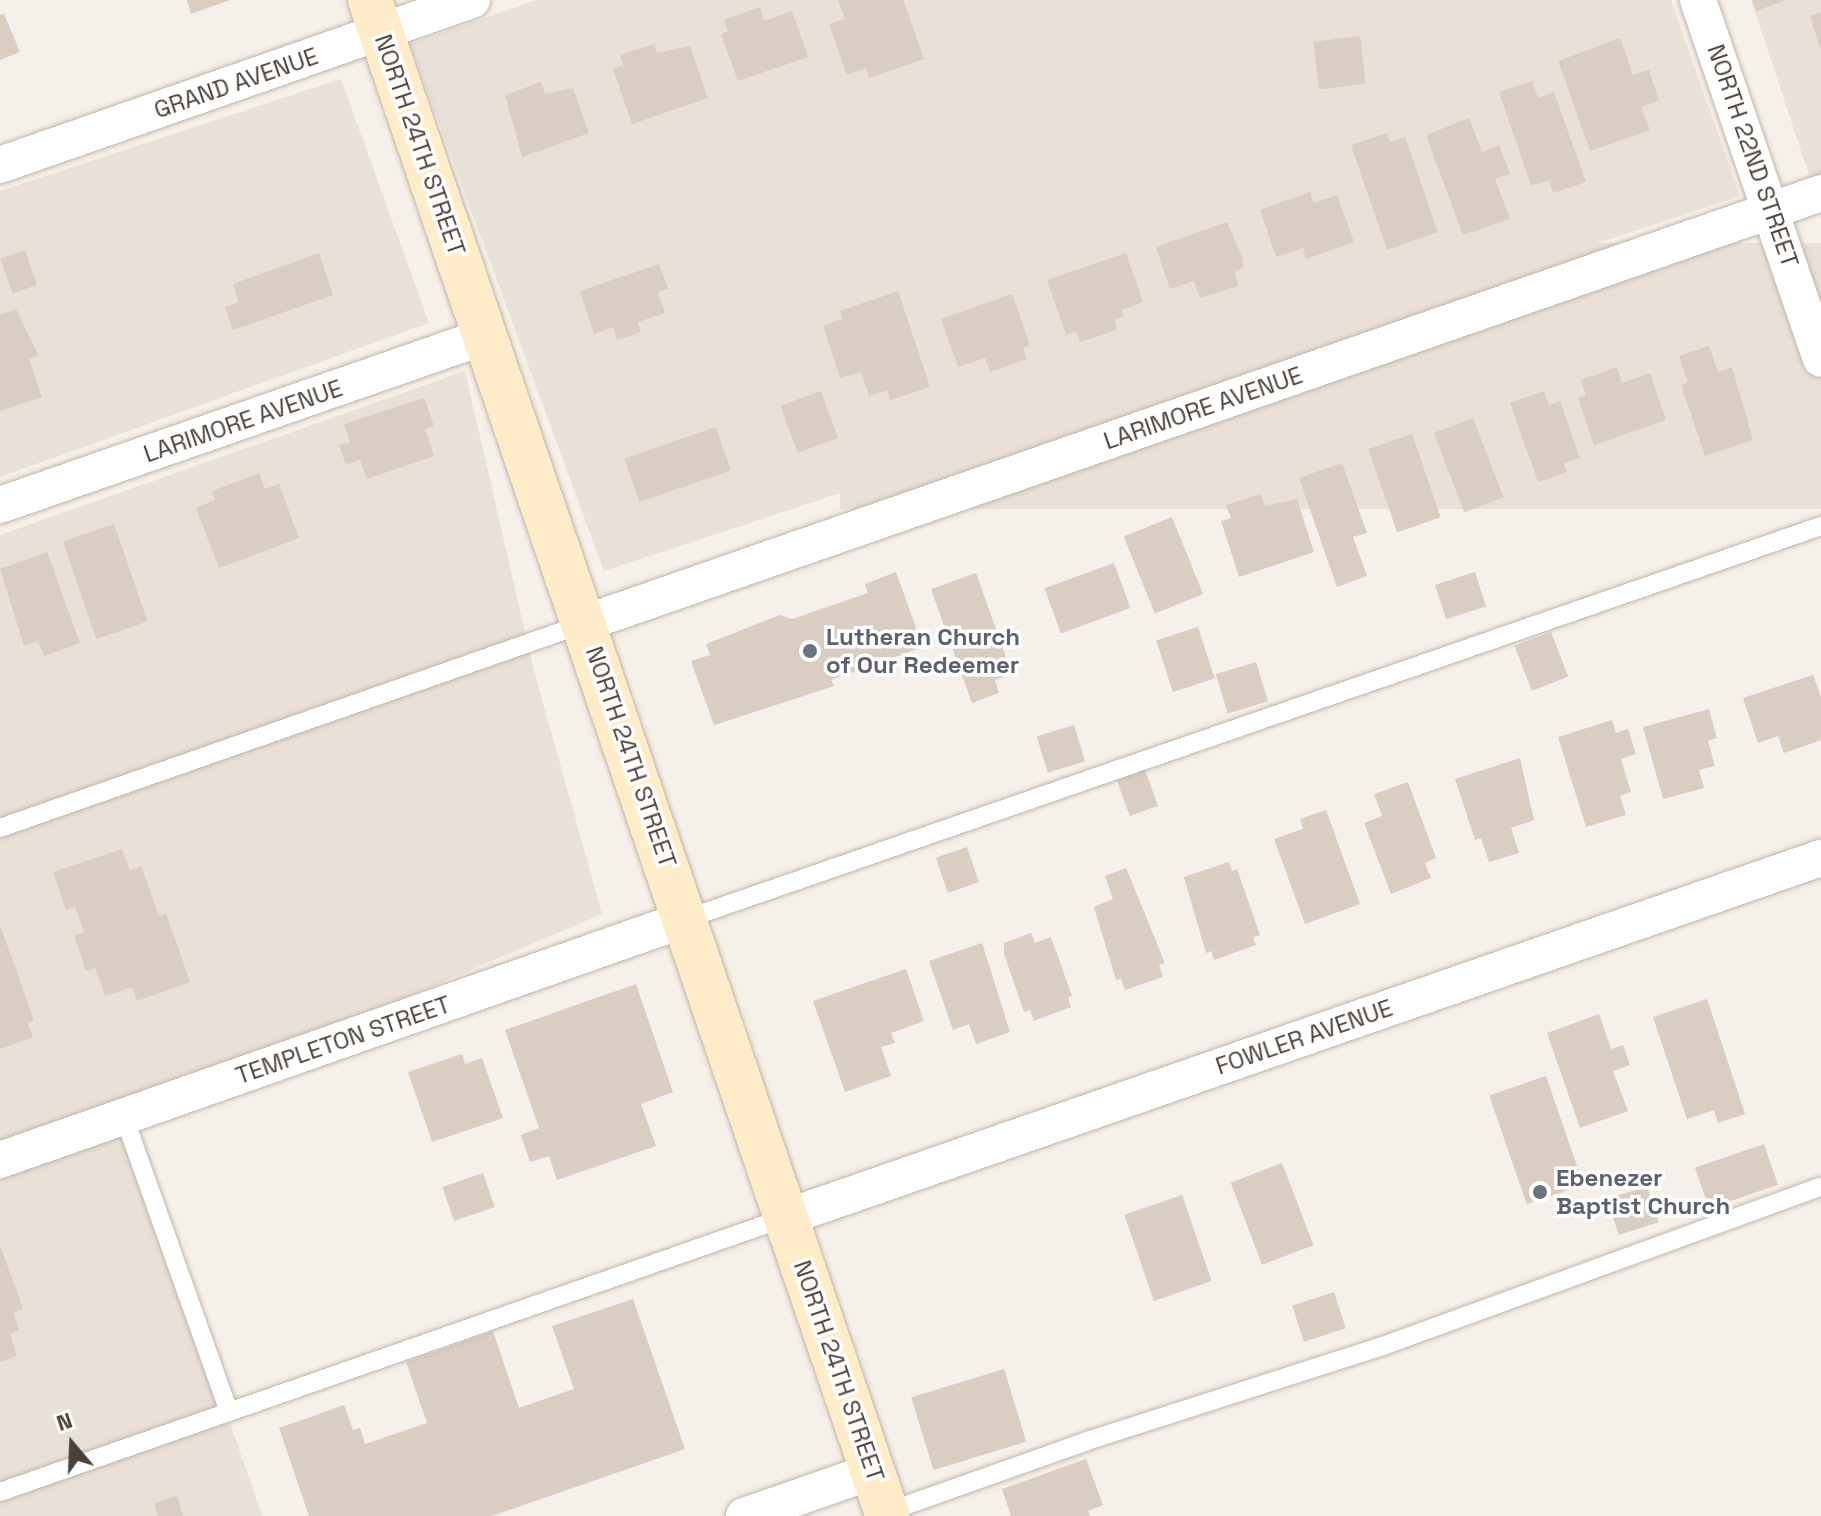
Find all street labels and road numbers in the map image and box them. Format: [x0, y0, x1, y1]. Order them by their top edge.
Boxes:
street label: NORTH 24TH STREET [369, 31, 471, 259]
street label: GRAND AVENUE [150, 41, 322, 125]
street label: NORTH 22ND STREET [1701, 41, 1805, 271]
street label: LARIMORE AVENUE [1100, 360, 1306, 456]
street label: LARIMORE AVENUE [140, 373, 346, 469]
street label: NORTH 24TH STREET [580, 643, 682, 871]
street label: TEMPLETON STREET [232, 990, 454, 1090]
street label: FOWLER AVENUE [1212, 993, 1396, 1081]
street label: NORTH 24TH STREET [788, 1257, 890, 1485]

